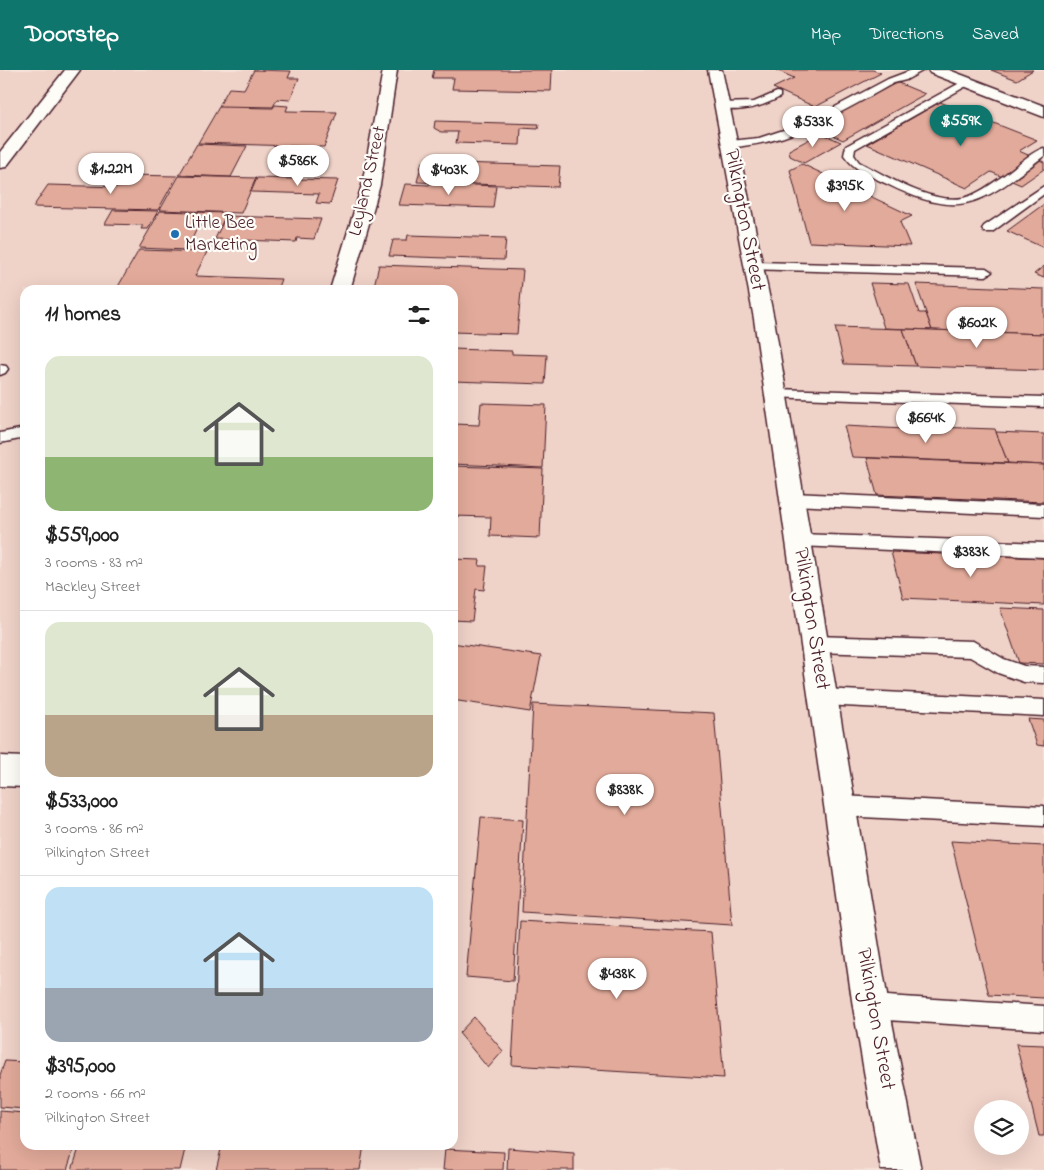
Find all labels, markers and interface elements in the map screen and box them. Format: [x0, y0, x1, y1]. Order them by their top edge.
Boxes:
text: Doorstep [25, 18, 119, 53]
text: Map [811, 22, 841, 48]
text: Directions [869, 22, 944, 48]
text: Saved [972, 22, 1019, 48]
pin: $559K [926, 104, 996, 147]
pin: $533K [778, 106, 848, 148]
text: $559K [941, 109, 981, 133]
text: $533K [793, 110, 833, 134]
street label: Leyland Street [342, 123, 395, 239]
pin: $586K [263, 144, 333, 187]
street label: Pilkington Street [714, 146, 774, 295]
text: $586K [278, 149, 318, 173]
pin: $1.22M [70, 152, 152, 195]
pin: $403K [414, 154, 484, 196]
text: $1.22M [89, 157, 133, 181]
text: $403K [430, 158, 468, 182]
pin: $395K [810, 170, 880, 212]
text: $395K [826, 174, 864, 198]
place label: Little Bee Marketing [185, 210, 257, 261]
marker: Little Bee Marketing [169, 228, 181, 240]
text: 11 homes [45, 300, 121, 330]
icon: filters [405, 301, 433, 329]
pin: $602K [942, 306, 1012, 349]
text: $602K [957, 311, 997, 335]
icon: home [194, 389, 284, 479]
pin: $664K [891, 402, 961, 444]
text: $664K [907, 406, 945, 430]
text: $559,000 [45, 521, 119, 551]
pin: $383K [936, 536, 1006, 578]
text: $383K [953, 540, 989, 564]
street label: Pilkington Street [783, 545, 838, 693]
text: 3 rooms · 83 m² [45, 551, 143, 575]
text: Mackley Street [45, 575, 141, 599]
icon: home [194, 654, 284, 744]
pin: $838K [590, 774, 660, 816]
text: $838K [607, 778, 643, 802]
text: $533,000 [45, 787, 118, 817]
text: 3 rooms · 86 m² [45, 817, 143, 841]
text: Pilkington Street [45, 841, 150, 865]
icon: home [194, 919, 284, 1009]
street label: Pilkington Street [846, 945, 903, 1093]
pin: $438K [582, 958, 652, 1000]
text: $438K [599, 962, 635, 986]
text: $395,000 [45, 1052, 116, 1082]
text: 2 rooms · 66 m² [45, 1082, 146, 1106]
map controls [974, 1100, 1029, 1155]
button: layers [974, 1100, 1029, 1155]
text: Pilkington Street [45, 1106, 150, 1130]

